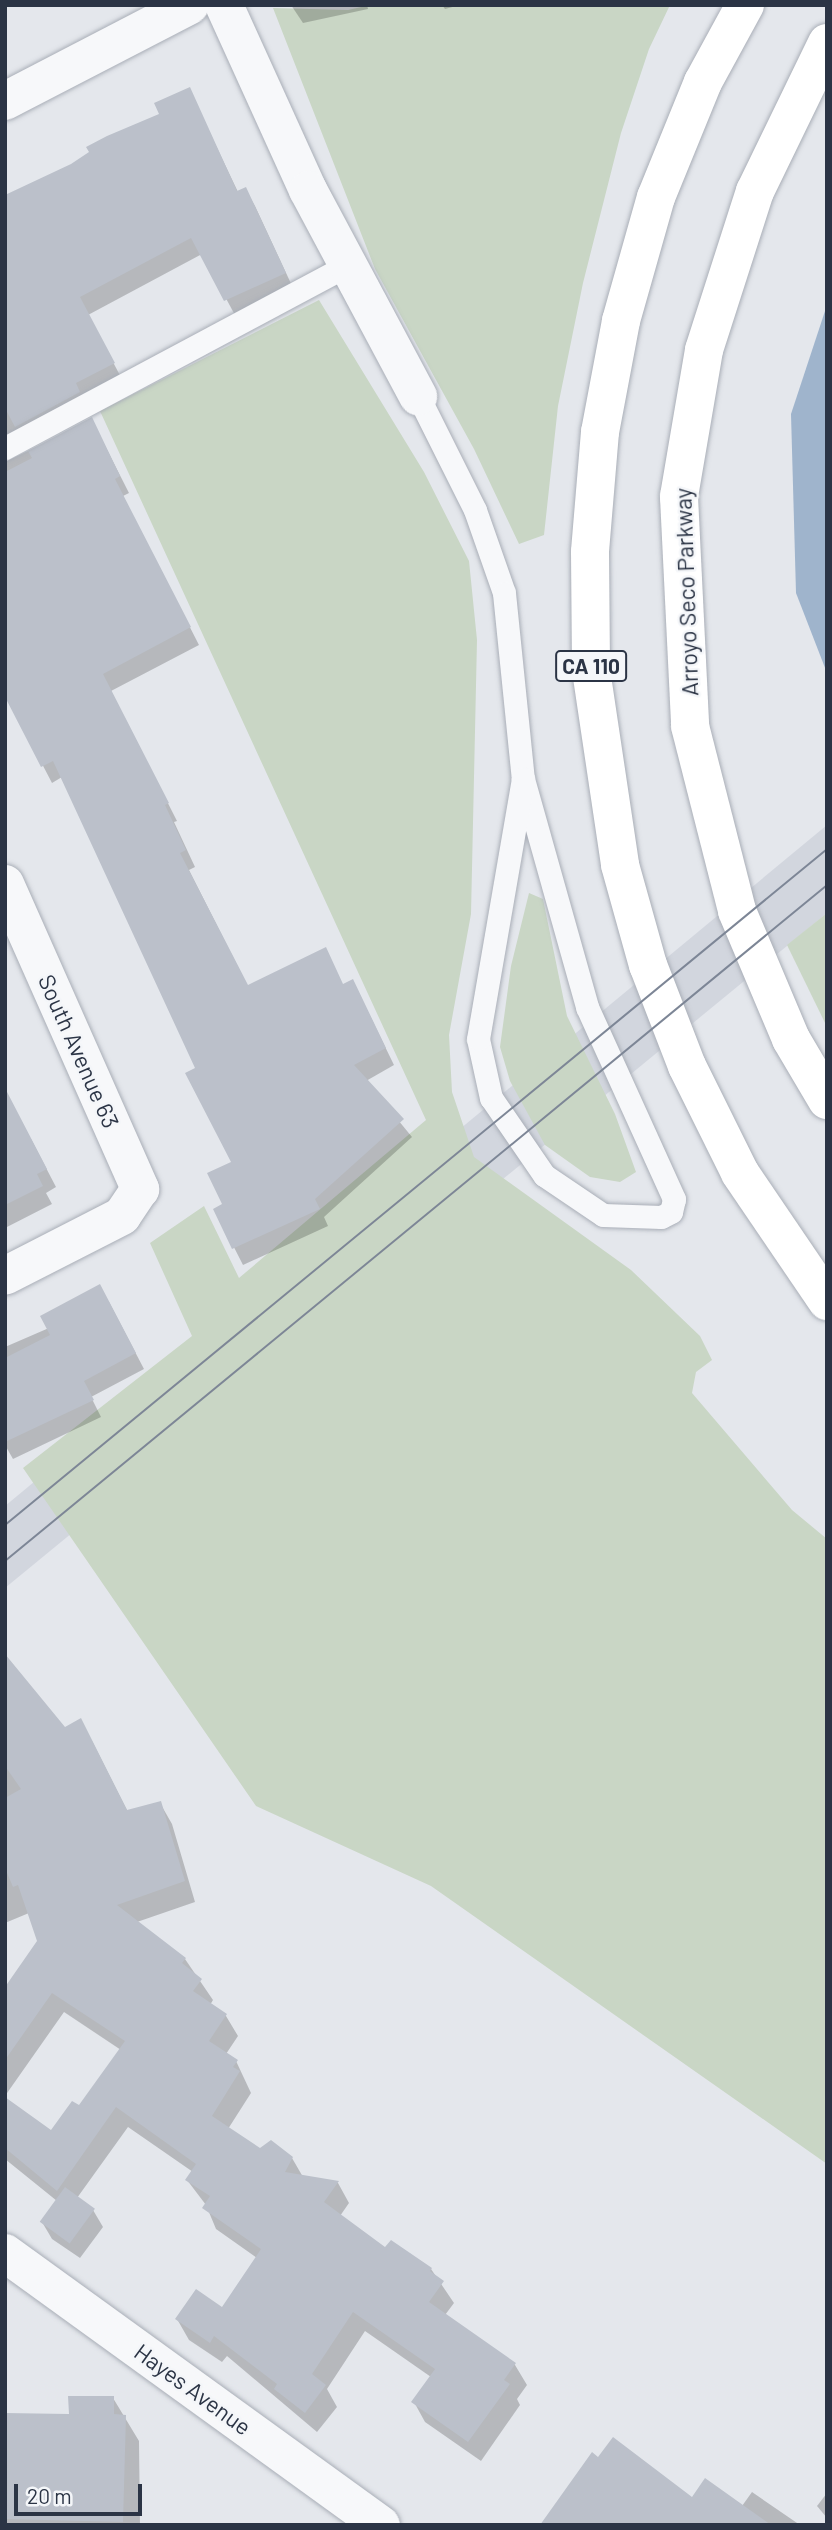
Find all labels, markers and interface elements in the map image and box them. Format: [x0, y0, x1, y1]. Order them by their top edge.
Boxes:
street label: Arroyo Seco Parkway [669, 487, 703, 697]
road number: CA 110 [554, 648, 628, 684]
street label: South Avenue 63 [33, 970, 125, 1132]
street label: Hayes Avenue [129, 2337, 257, 2441]
scale bar [18, 2470, 145, 2514]
text: 20 m [27, 2483, 72, 2508]

